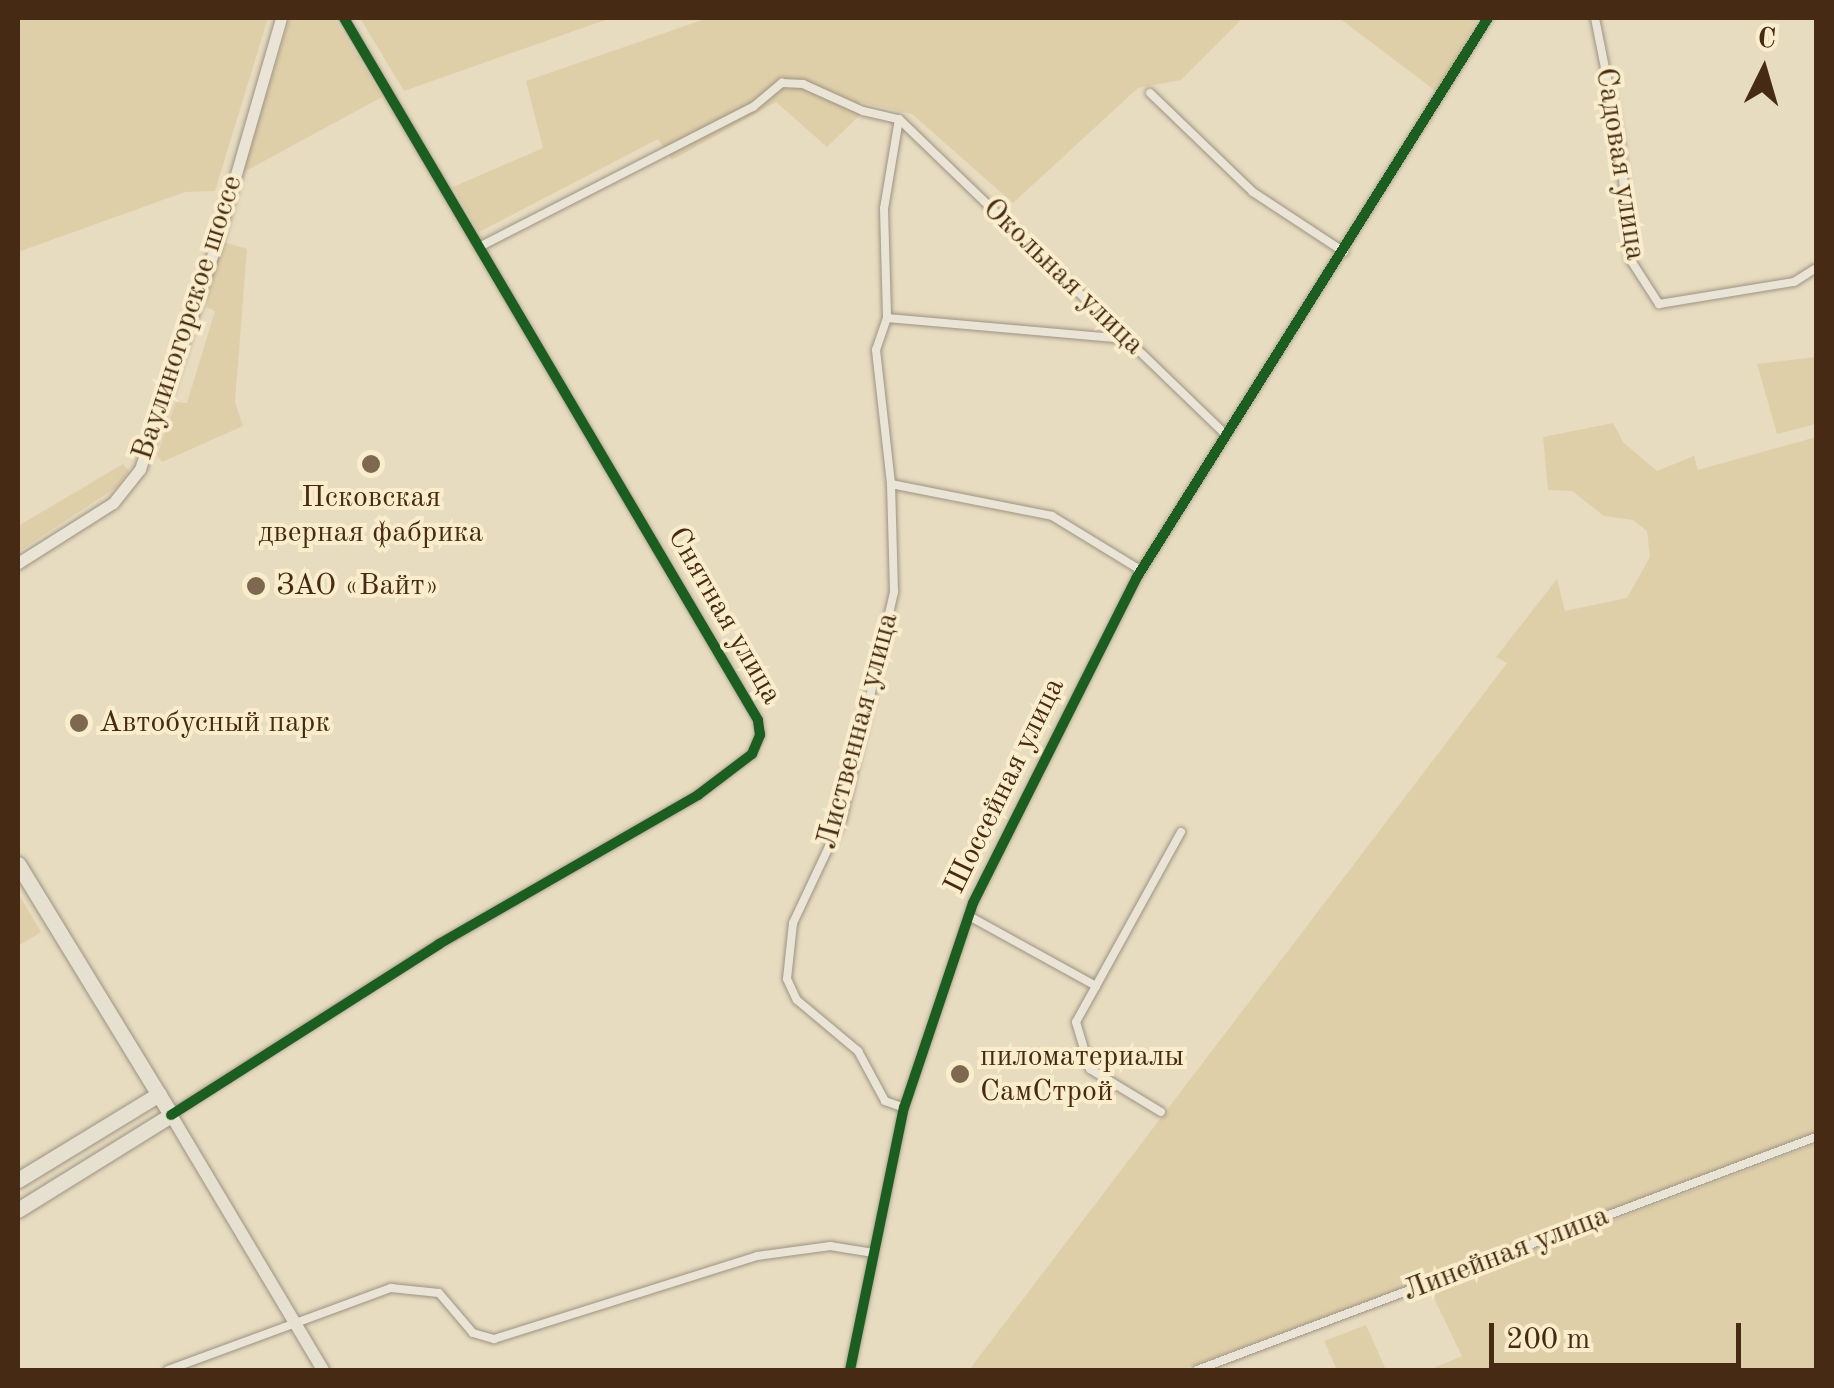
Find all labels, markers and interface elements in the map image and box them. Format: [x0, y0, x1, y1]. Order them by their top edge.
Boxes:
north arrow [1714, 20, 1814, 120]
text: С [1756, 25, 1777, 55]
street label: Садовая улица [1587, 65, 1653, 263]
street label: Ваулиногорское шоссе [125, 171, 251, 465]
street label: Окольная улица [975, 191, 1151, 363]
marker: Псковская дверная фабрика [360, 453, 382, 475]
place label: Псковская дверная фабрика [259, 480, 483, 550]
street label: Снятная улица [659, 521, 789, 711]
place label: ЗАО «Вайт» [276, 568, 439, 604]
marker: ЗАО «Вайт» [245, 575, 267, 597]
street label: Лиственная улица [809, 609, 907, 853]
street label: Шоссейная улица [937, 672, 1073, 900]
place label: Автобусный парк [99, 705, 330, 741]
marker: Автобусный парк [68, 712, 90, 734]
place label: пиломатериалы СамСтрой [980, 1039, 1184, 1110]
marker: пиломатериалы СамСтрой [949, 1063, 971, 1085]
street label: Линейная улица [1398, 1198, 1614, 1310]
scale bar [1494, 1303, 1746, 1365]
text: 200 m [1506, 1325, 1590, 1355]

